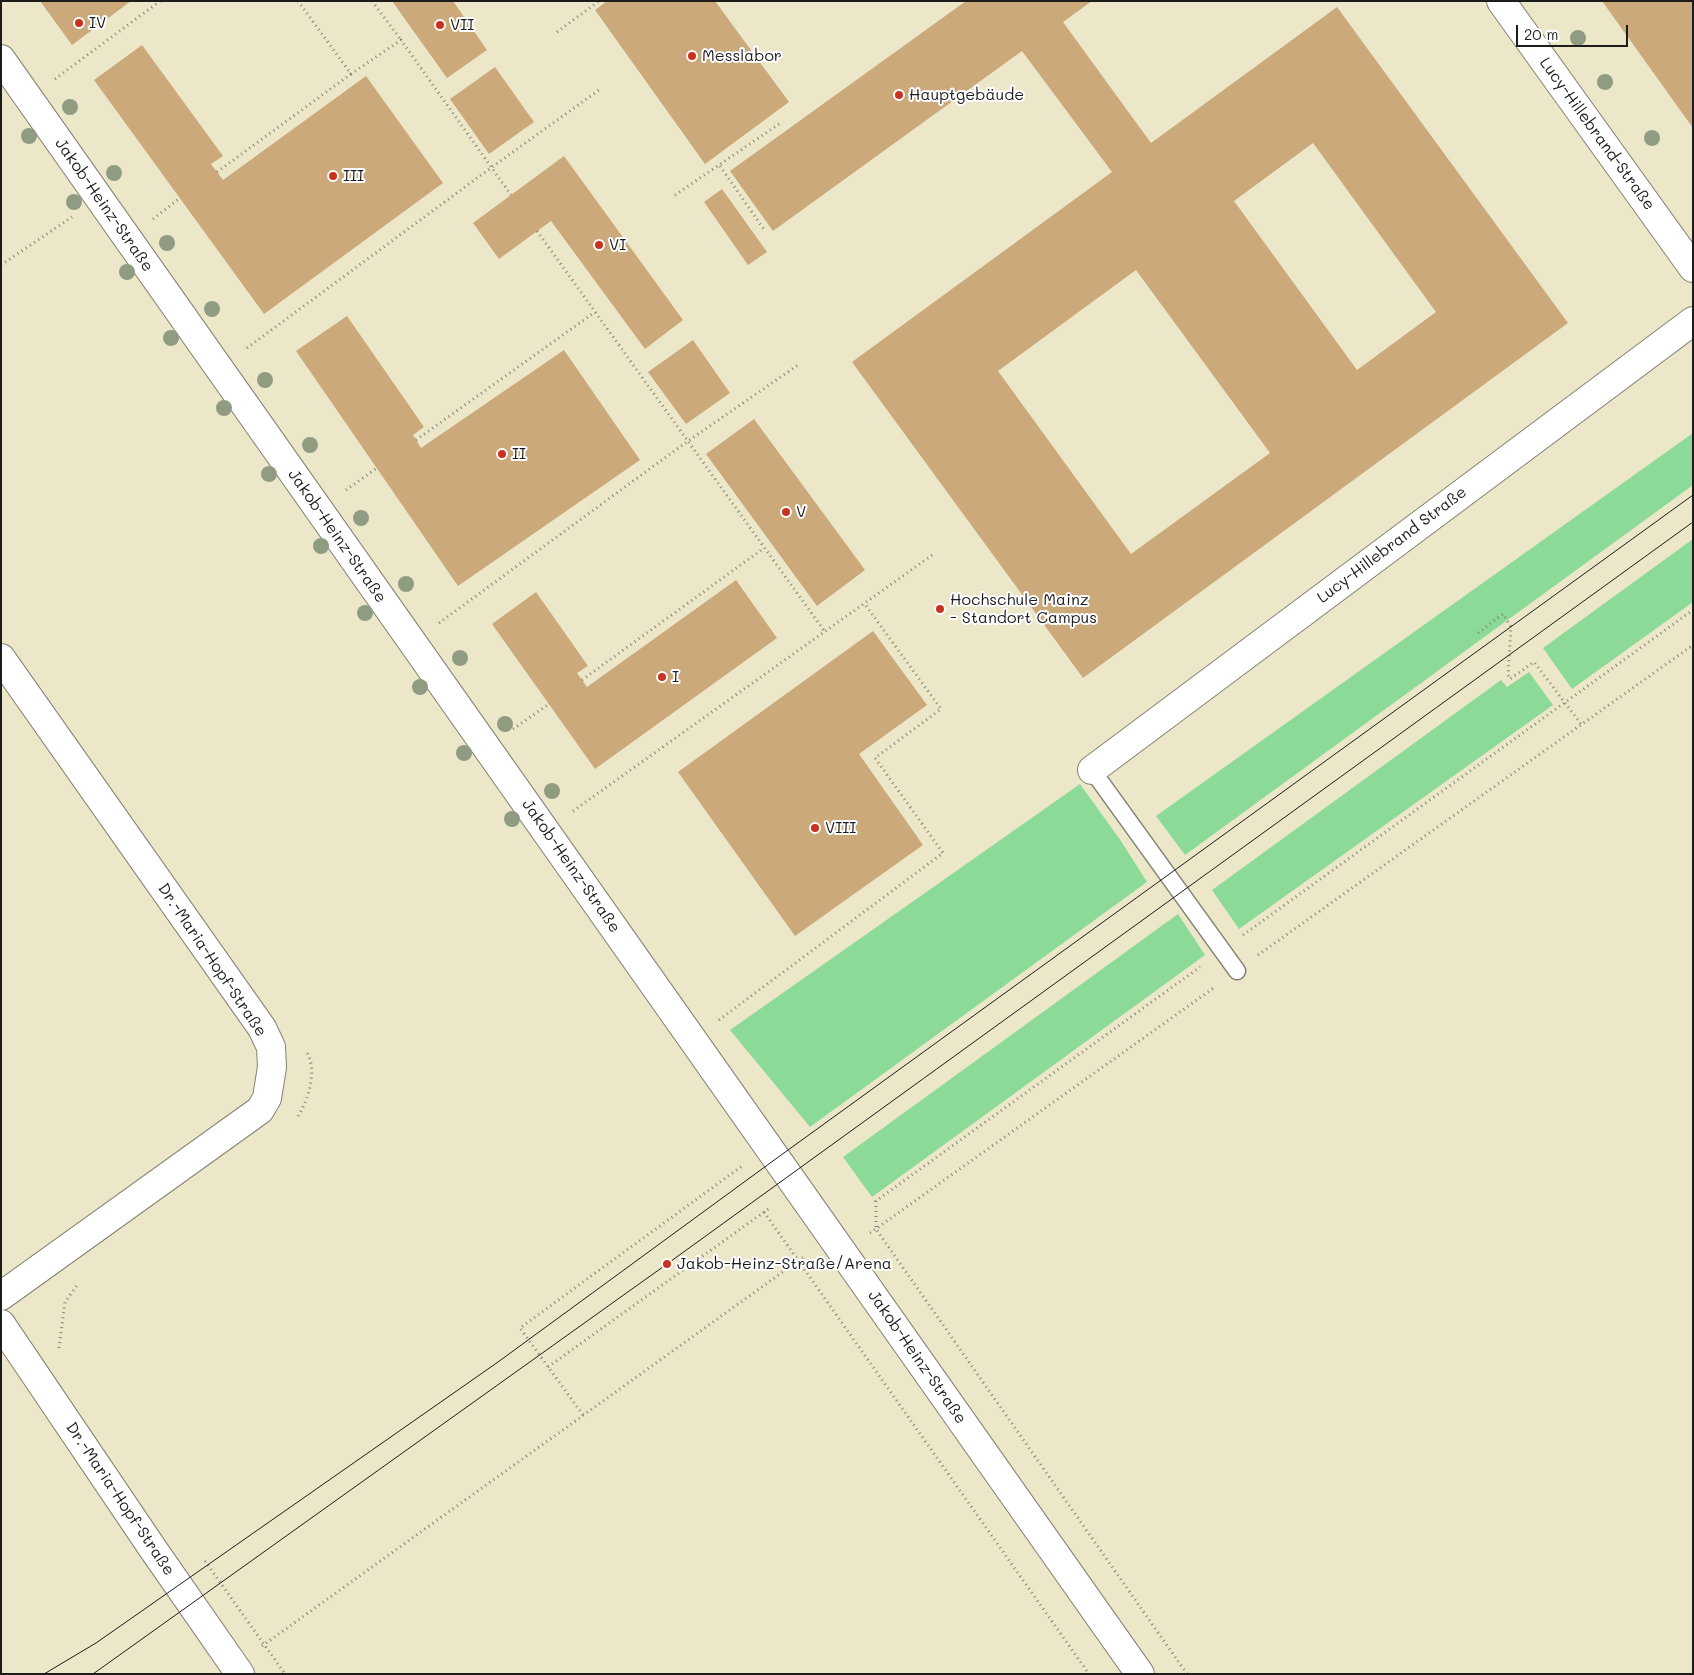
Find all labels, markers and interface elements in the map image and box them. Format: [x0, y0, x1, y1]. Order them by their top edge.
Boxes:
place label: IV [89, 13, 106, 33]
place label: VII [450, 15, 474, 35]
scale bar [1519, 15, 1632, 47]
marker: IV [73, 17, 85, 29]
marker: VII [434, 19, 446, 31]
text: 20 m [1524, 24, 1558, 44]
place label: Messlabor [702, 46, 782, 66]
marker: Messlabor [686, 50, 698, 62]
street label: Lucy-Hillebrand-Straße [1535, 54, 1659, 214]
place label: Hauptgebäude [909, 85, 1024, 105]
marker: Hauptgebäude [893, 89, 905, 101]
street label: Jakob-Heinz-Straße [51, 135, 157, 275]
place label: III [343, 166, 364, 186]
marker: III [327, 170, 339, 182]
place label: VI [609, 235, 626, 255]
marker: VI [593, 239, 605, 251]
place label: II [512, 444, 526, 464]
marker: II [496, 448, 508, 460]
street label: Jakob-Heinz-Straße [284, 466, 390, 606]
street label: Lucy-Hillebrand Straße [1313, 482, 1471, 608]
place label: V [796, 502, 806, 522]
marker: V [780, 506, 792, 518]
place label: Hochschule Mainz - Standort Campus [950, 590, 1097, 628]
marker: Hochschule Mainz - Standort Campus [934, 603, 946, 615]
place label: I [672, 667, 679, 687]
marker: I [656, 671, 668, 683]
street label: Jakob-Heinz-Straße [518, 796, 624, 936]
place label: VIII [825, 818, 856, 838]
marker: VIII [809, 822, 821, 834]
street label: Dr.-Maria-Hopf-Straße [154, 880, 270, 1040]
place label: Jakob-Heinz-Straße/Arena [677, 1254, 892, 1274]
marker: Jakob-Heinz-Straße/Arena [661, 1258, 673, 1270]
street label: Jakob-Heinz-Straße [864, 1287, 970, 1427]
street label: Dr.-Maria-Hopf-Straße [62, 1419, 178, 1579]

